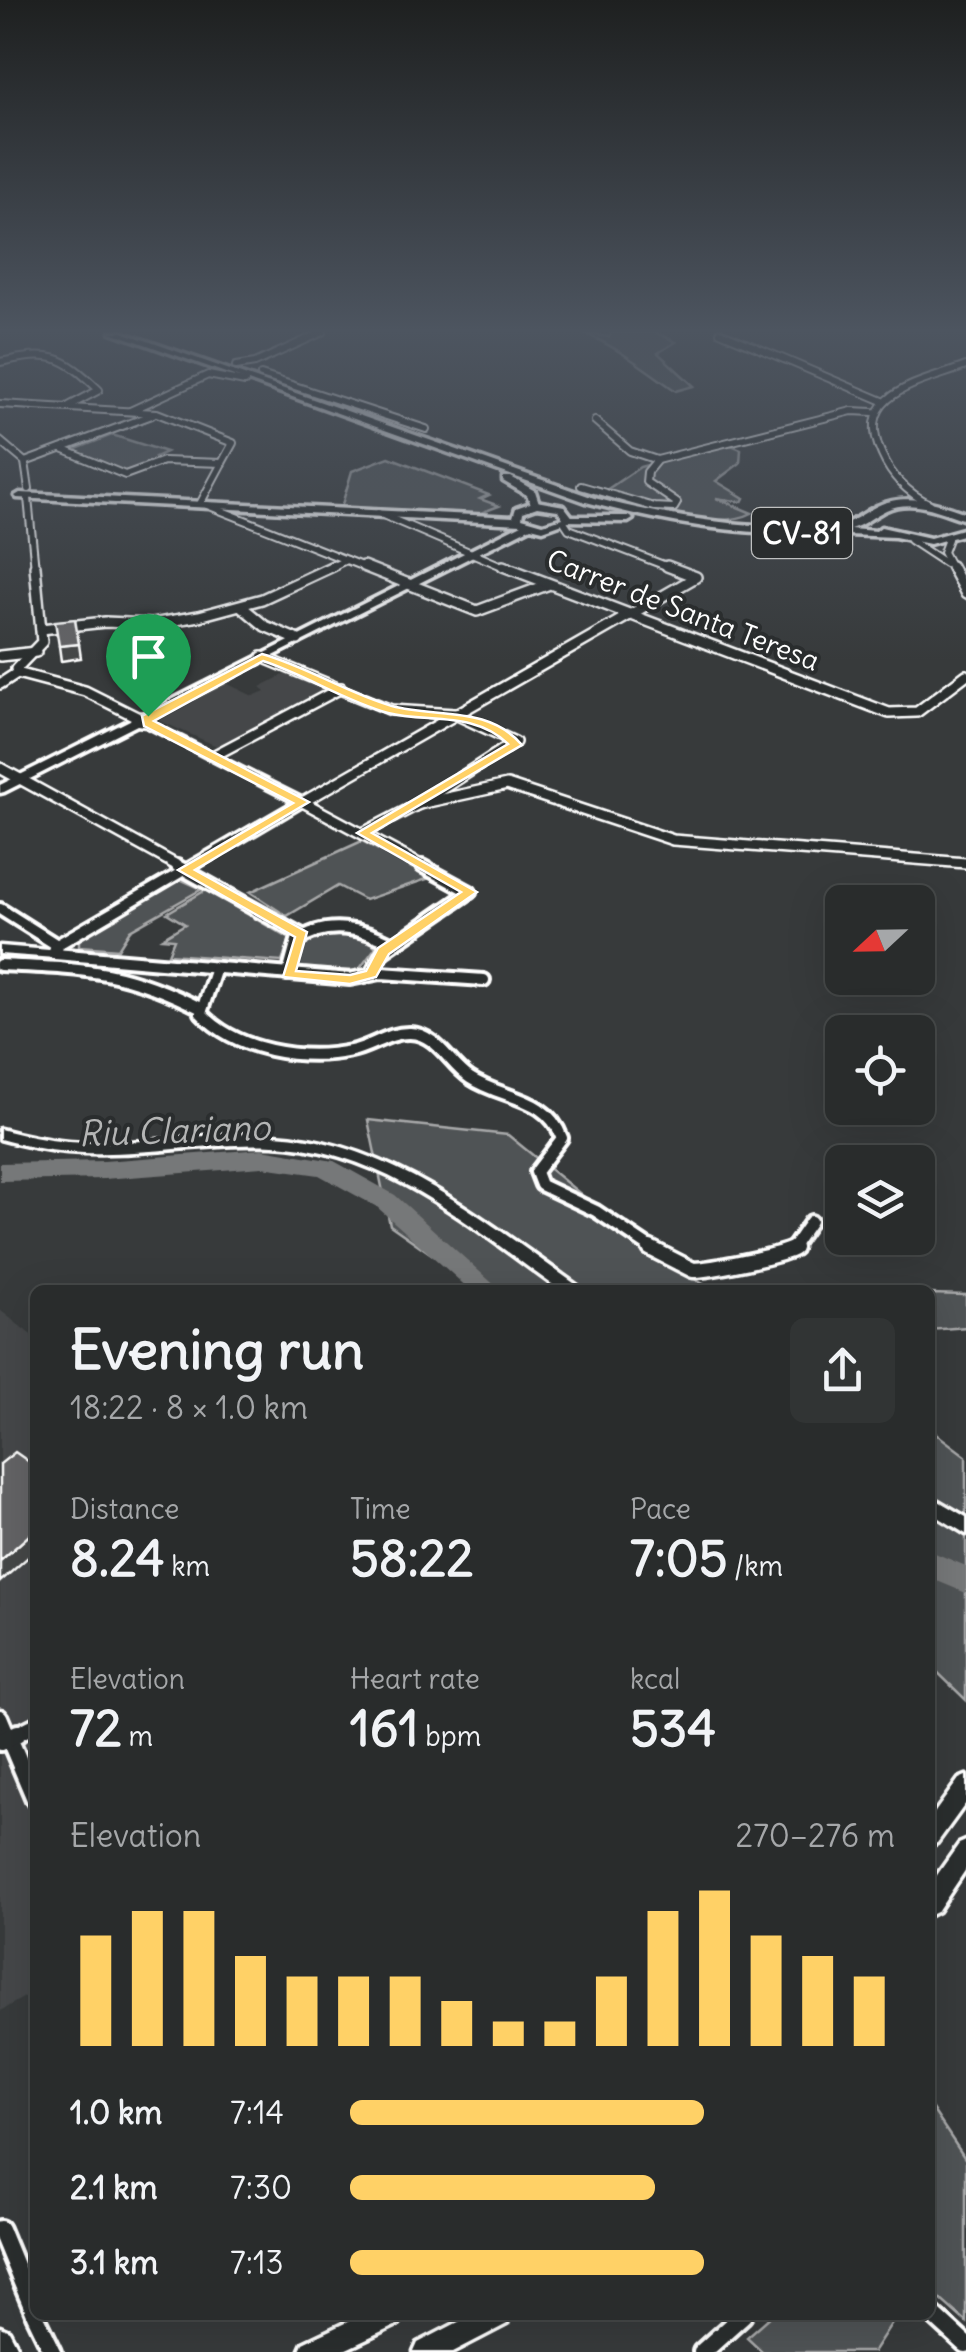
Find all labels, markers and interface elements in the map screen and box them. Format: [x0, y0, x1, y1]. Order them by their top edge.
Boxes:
road number: CV-81 [752, 508, 852, 558]
street label: Carrer de Santa Teresa [542, 541, 824, 679]
pin [106, 614, 191, 717]
icon: arrive [121, 629, 176, 684]
north arrow [825, 885, 935, 995]
map controls [825, 885, 935, 1255]
button: locate [825, 1015, 935, 1125]
water label: Riu Clariano [77, 1105, 273, 1155]
button: layers [825, 1145, 935, 1255]
text: Evening run [70, 1315, 364, 1384]
button: share [790, 1318, 895, 1423]
text: 18:22 · 8 × 1.0 km [70, 1387, 308, 1428]
text: Distance [70, 1491, 179, 1527]
text: Time [350, 1491, 411, 1527]
text: Pace [630, 1491, 691, 1527]
text: 8.24 [70, 1527, 165, 1590]
text: 58:22 [350, 1527, 474, 1590]
text: 7:05 [630, 1527, 727, 1590]
text: km [165, 1548, 210, 1584]
text: /km [727, 1548, 783, 1584]
text: Elevation [70, 1661, 185, 1697]
text: Heart rate [350, 1661, 480, 1697]
text: kcal [630, 1661, 680, 1697]
text: 72 [70, 1697, 122, 1760]
text: 161 [350, 1697, 419, 1760]
text: 534 [630, 1697, 716, 1760]
text: m [122, 1718, 153, 1754]
text: bpm [419, 1718, 481, 1754]
text: Elevation [70, 1815, 201, 1856]
text: 270–276 m [736, 1815, 895, 1856]
text: 1.0 km [70, 2092, 162, 2133]
text: 7:14 [230, 2092, 284, 2133]
text: 2.1 km [70, 2167, 158, 2208]
text: 7:30 [230, 2167, 292, 2208]
text: 3.1 km [70, 2242, 158, 2283]
text: 7:13 [230, 2242, 284, 2283]

